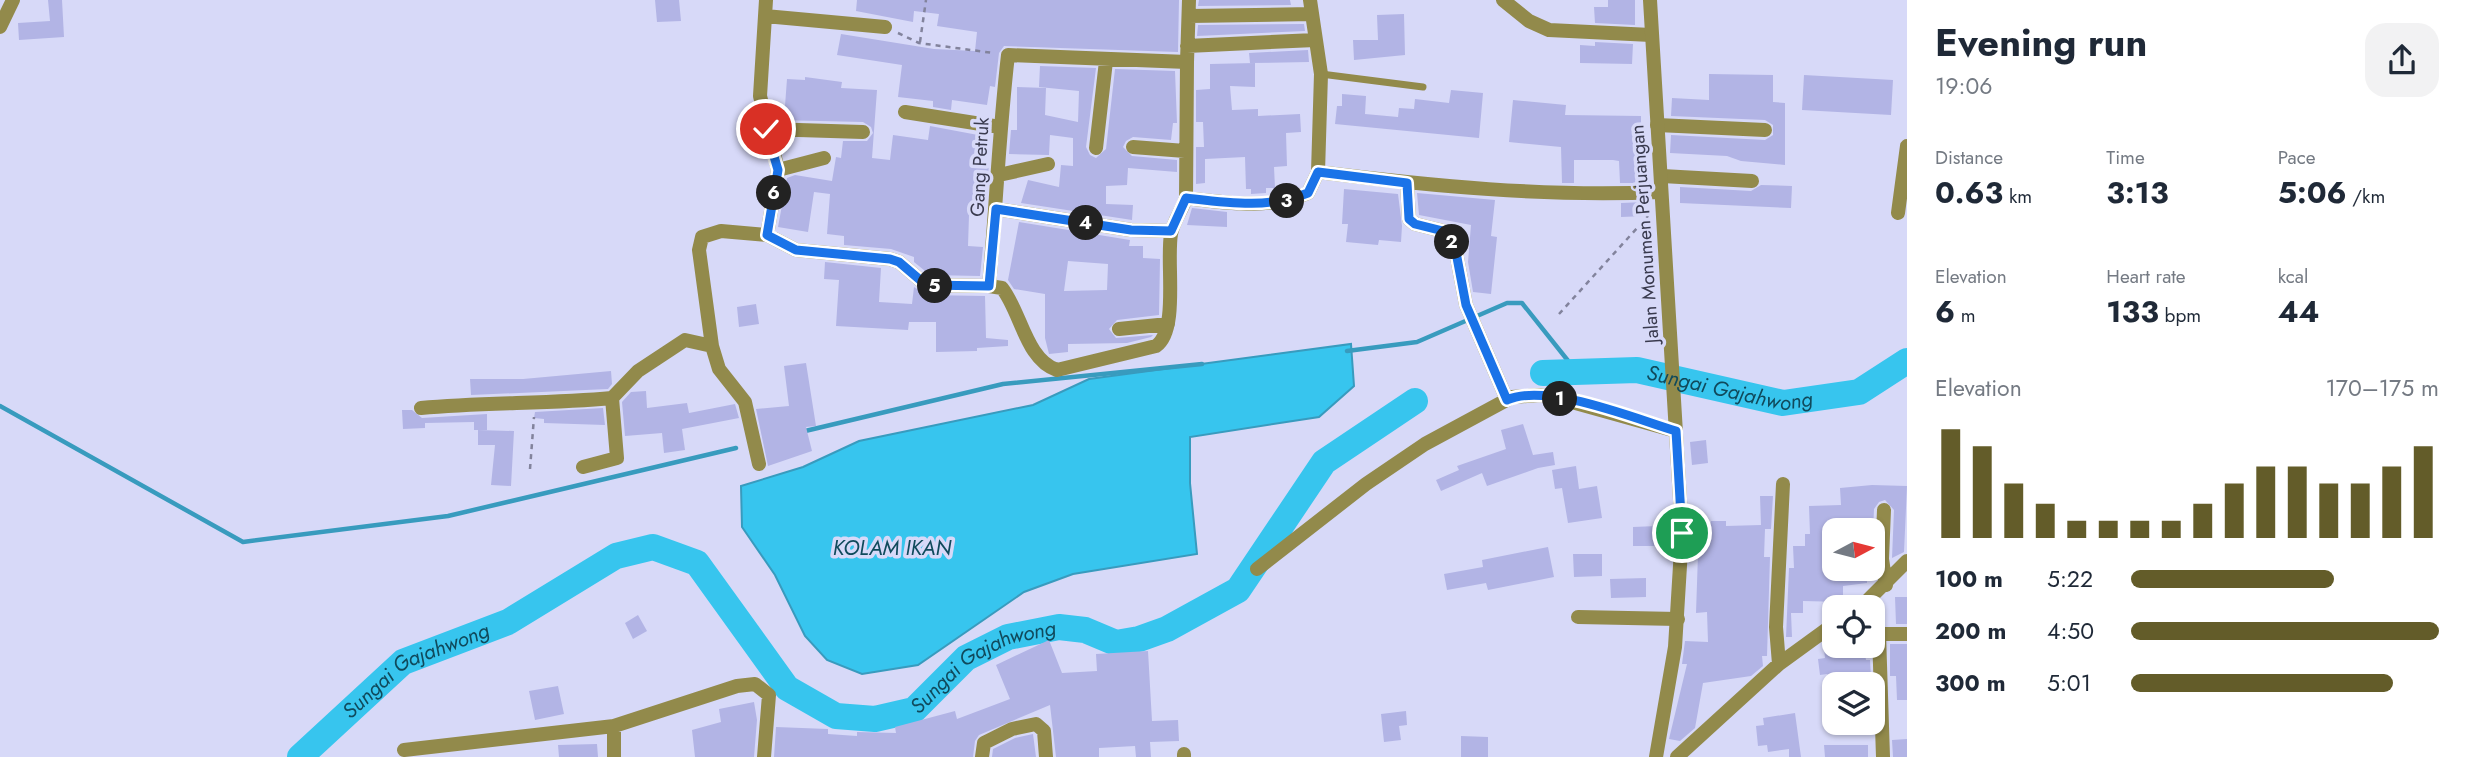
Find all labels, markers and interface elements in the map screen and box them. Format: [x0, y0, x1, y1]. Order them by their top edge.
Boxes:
text: Evening run [1935, 15, 2147, 70]
button: share [2365, 23, 2439, 97]
text: 19:06 [1935, 69, 1993, 103]
pin [736, 99, 796, 159]
icon: check [747, 110, 785, 148]
street label: Gang Petruk [963, 116, 996, 217]
street label: Jalan Monumen Perjuangan [1623, 124, 1666, 347]
text: Distance [1935, 144, 2003, 171]
text: Time [2106, 144, 2145, 171]
text: Pace [2278, 144, 2316, 171]
text: 0.63 [1935, 171, 2003, 214]
text: 3:13 [2106, 171, 2169, 214]
text: 5:06 [2278, 171, 2347, 214]
pin: 6 [756, 176, 792, 210]
text: 6 [767, 179, 780, 206]
text: km [2003, 183, 2032, 210]
text: /km [2347, 183, 2385, 210]
pin: 3 [1270, 184, 1304, 218]
text: 3 [1281, 187, 1292, 214]
pin: 4 [1068, 206, 1104, 241]
text: 4 [1079, 209, 1092, 236]
pin: 2 [1434, 224, 1470, 260]
text: 2 [1445, 228, 1458, 255]
text: Elevation [1935, 263, 2007, 290]
text: Heart rate [2106, 263, 2186, 290]
text: kcal [2278, 263, 2308, 290]
pin: 5 [918, 268, 953, 304]
text: 5 [928, 272, 941, 299]
text: 6 [1935, 290, 1955, 333]
text: 133 [2106, 290, 2159, 333]
text: 44 [2278, 290, 2320, 333]
text: m [1955, 302, 1976, 329]
text: bpm [2159, 302, 2201, 329]
water label: Sungai Gajahwong [1644, 358, 1815, 418]
text: Elevation [1935, 371, 2022, 405]
text: 170–175 m [2326, 371, 2439, 405]
pin: 1 [1542, 382, 1578, 416]
text: 1 [1555, 385, 1564, 412]
pin [1652, 503, 1712, 563]
icon: arrive [1663, 514, 1701, 552]
north arrow [1822, 518, 1885, 581]
map controls [1822, 518, 1885, 735]
water label: KOLAM IKAN [833, 533, 952, 563]
text: 100 m [1935, 562, 2003, 596]
text: 5:22 [2047, 562, 2093, 596]
button: locate [1822, 595, 1885, 658]
water label: Sungai Gajahwong [903, 613, 1059, 721]
text: 200 m [1935, 614, 2006, 648]
text: 4:50 [2047, 614, 2094, 648]
water label: Sungai Gajahwong [336, 615, 494, 726]
text: 300 m [1935, 666, 2006, 700]
text: 5:01 [2047, 666, 2091, 700]
button: layers [1822, 672, 1885, 735]

